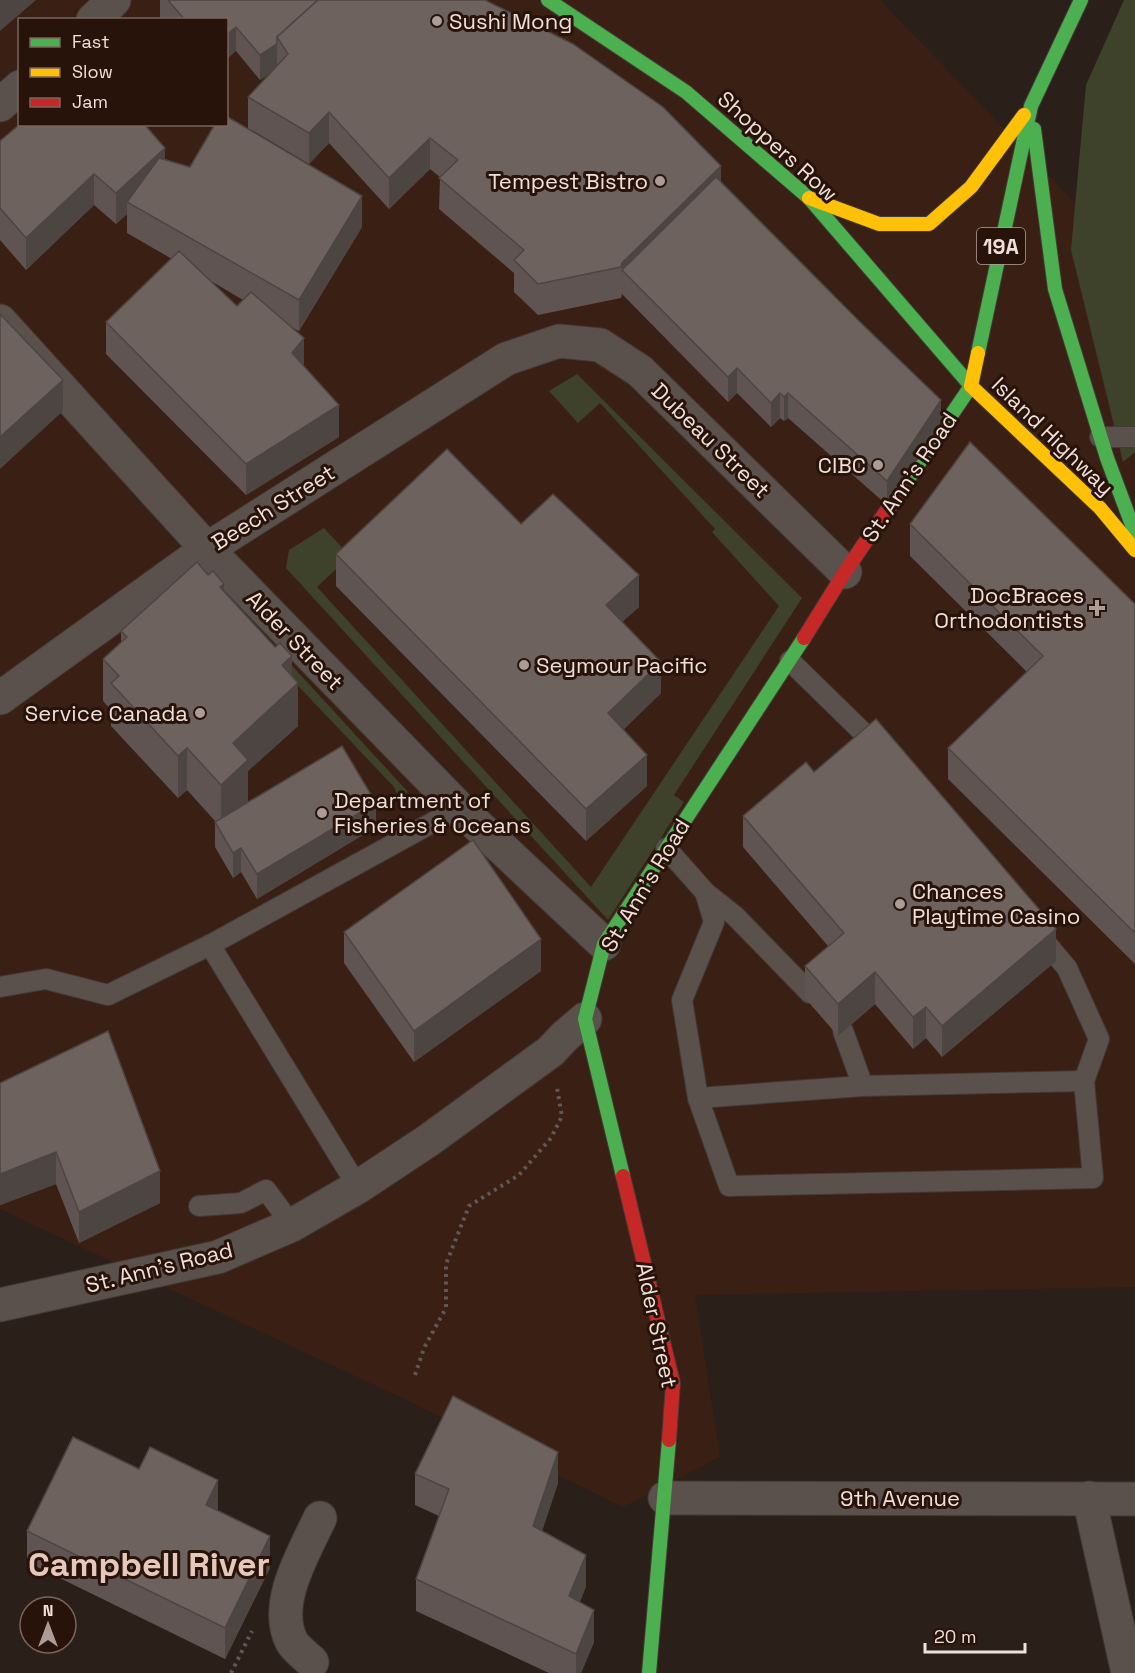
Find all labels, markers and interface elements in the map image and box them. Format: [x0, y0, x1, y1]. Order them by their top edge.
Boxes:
place label: Sushi Mong [449, 7, 572, 35]
marker: Sushi Mong [430, 14, 444, 28]
legend [18, 18, 228, 126]
text: Fast [72, 30, 109, 53]
text: Slow [72, 60, 113, 83]
street label: Shoppers Row [712, 85, 844, 207]
text: Jam [72, 90, 108, 113]
place label: Tempest Bistro [488, 167, 648, 195]
marker: Tempest Bistro [653, 174, 667, 188]
road number: 19A [977, 228, 1025, 264]
street label: Island Highway [986, 371, 1120, 501]
street label: Dubeau Street [646, 376, 776, 504]
street label: St. Ann's Road [855, 407, 963, 547]
place label: CIBC [818, 451, 866, 479]
street label: Beech Street [206, 458, 340, 556]
marker: CIBC [871, 458, 885, 472]
place label: DocBraces Orthodontists [934, 581, 1084, 634]
street label: Alder Street [241, 584, 349, 696]
marker: DocBraces Orthodontists [1088, 599, 1106, 617]
place label: Seymour Pacific [536, 651, 708, 679]
marker: Seymour Pacific [517, 658, 531, 672]
place label: Service Canada [25, 699, 188, 727]
marker: Service Canada [193, 706, 207, 720]
place label: Department of Fisheries & Oceans [334, 786, 531, 839]
marker: Department of Fisheries & Oceans [315, 806, 329, 820]
street label: St. Ann's Road [594, 813, 696, 957]
place label: Chances Playtime Casino [912, 877, 1080, 930]
marker: Chances Playtime Casino [893, 897, 907, 911]
street label: St. Ann's Road [83, 1235, 235, 1299]
street label: Alder Street [630, 1260, 684, 1390]
street label: 9th Avenue [840, 1484, 960, 1512]
district label: Campbell River [28, 1543, 270, 1586]
north arrow [18, 1595, 78, 1655]
text: N [43, 1600, 53, 1621]
scale bar [925, 1616, 1026, 1654]
text: 20 m [934, 1625, 977, 1648]

